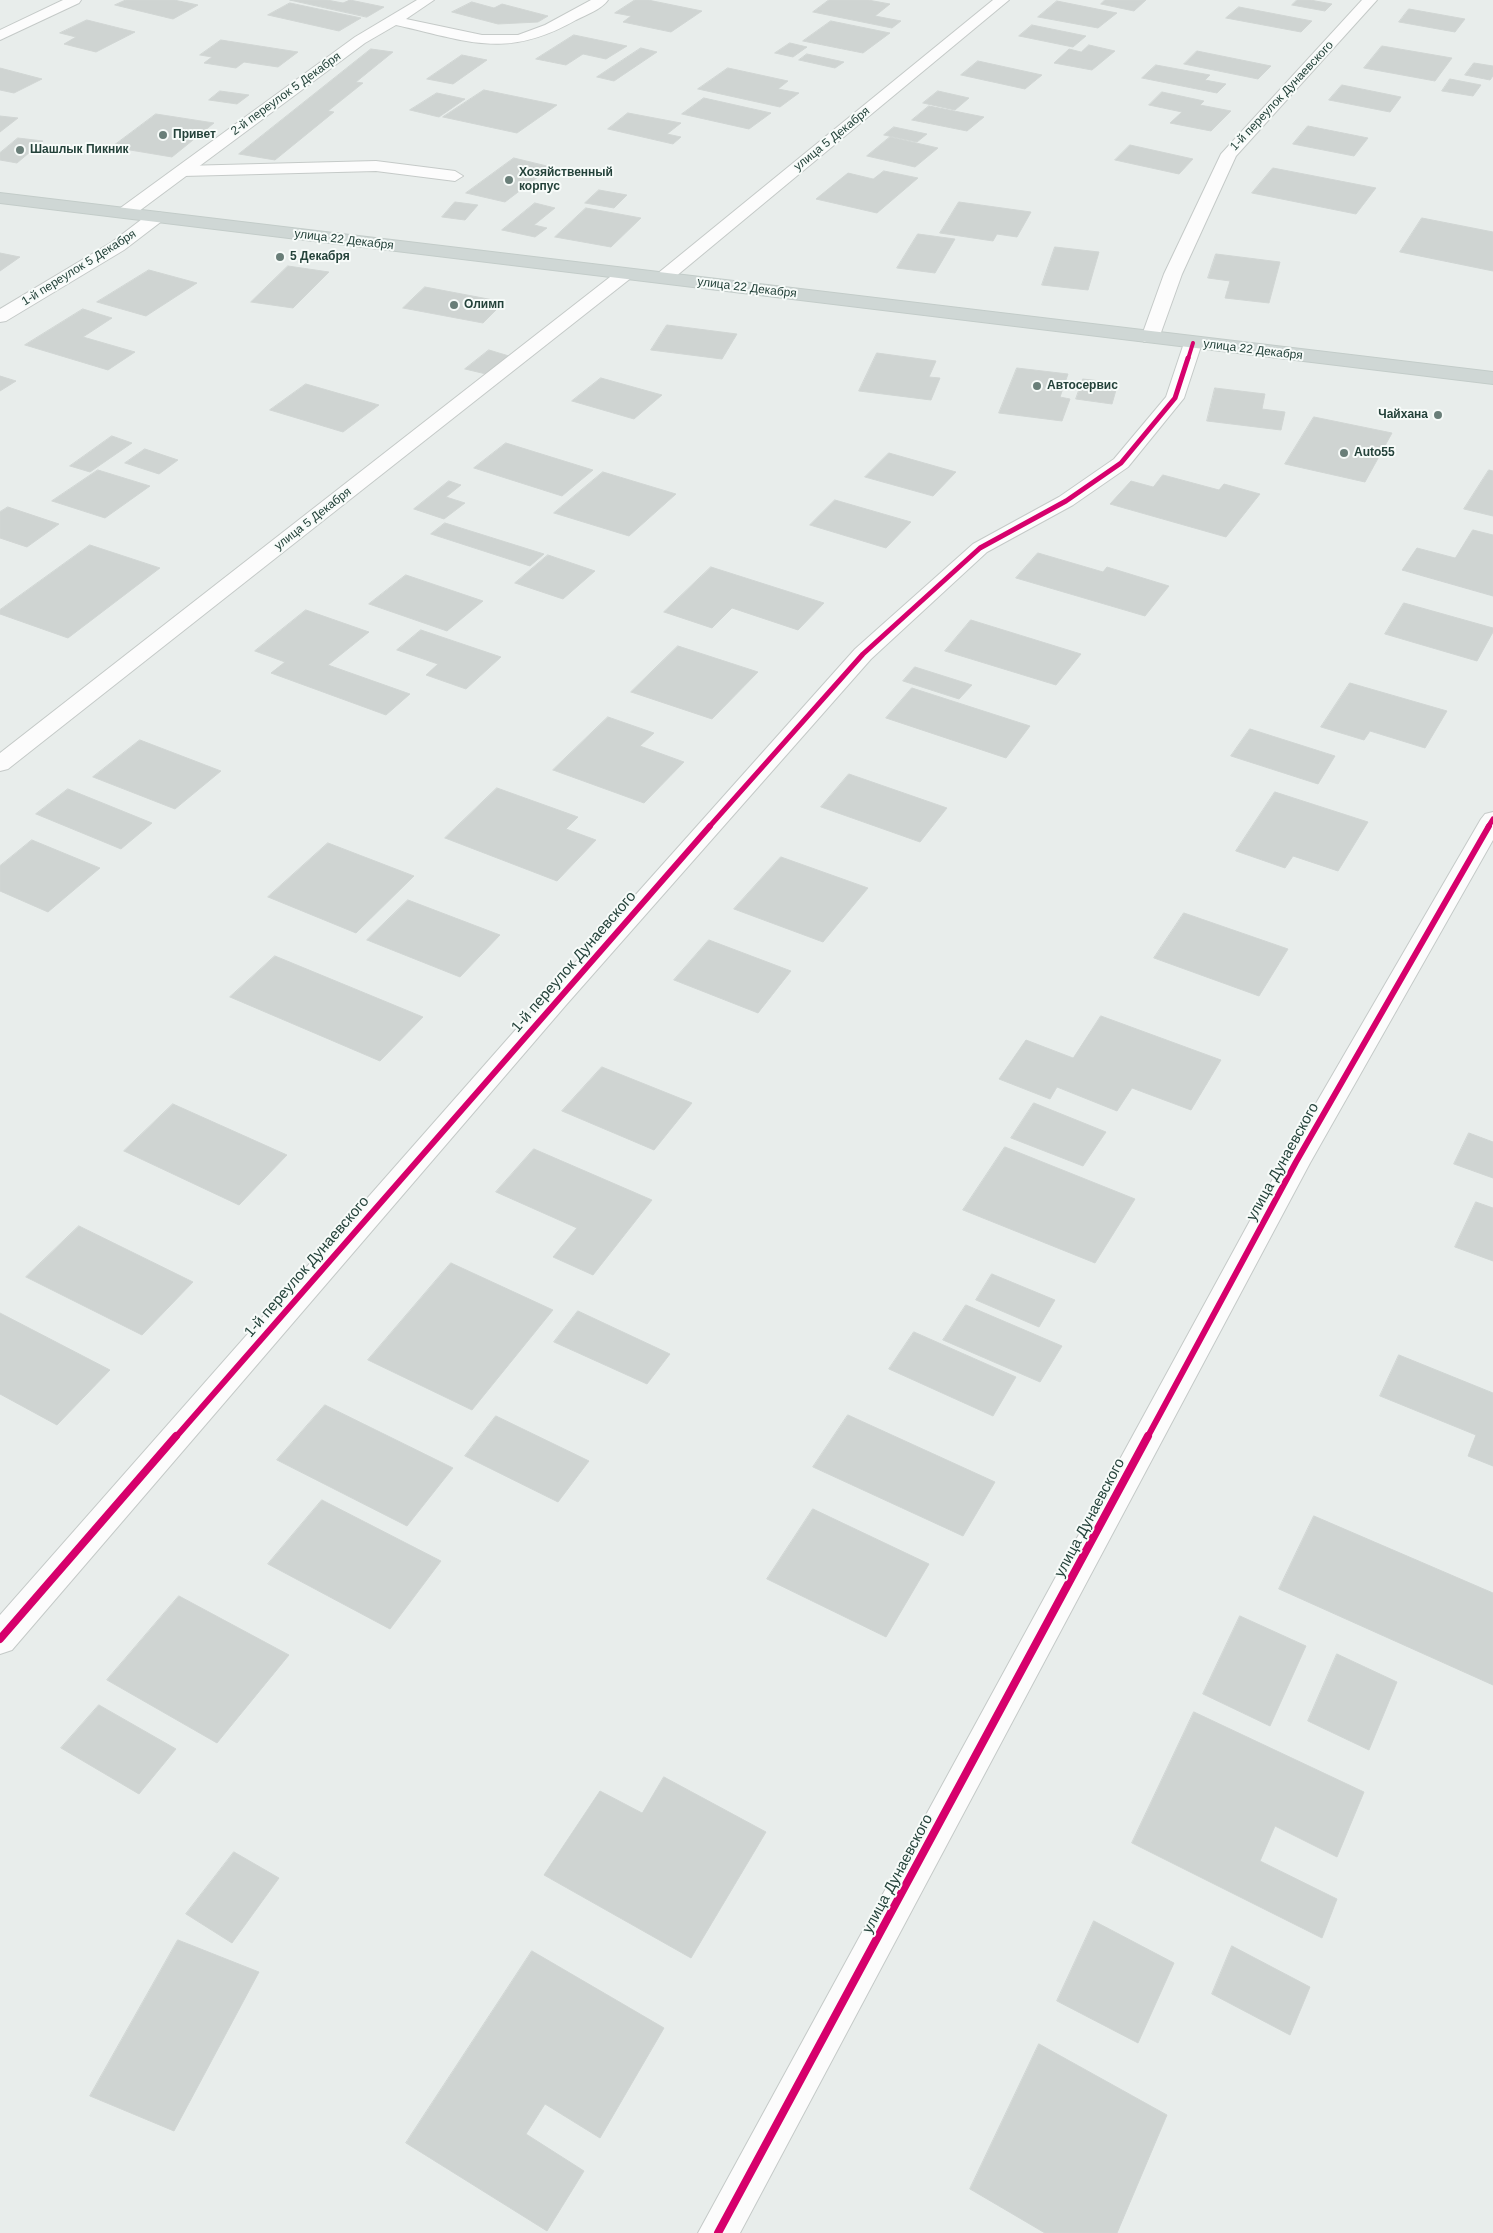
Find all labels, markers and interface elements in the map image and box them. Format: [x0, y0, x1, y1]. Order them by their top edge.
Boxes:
street label: 1-й переулок Дунаевского [1227, 38, 1337, 154]
street label: 2-й переулок 5 Декабря [228, 49, 344, 139]
street label: улица 5 Декабря [791, 104, 873, 174]
place label: Привет [173, 128, 216, 142]
marker: Привет [157, 129, 169, 141]
place label: Шашлык Пикник [30, 143, 129, 157]
marker: Шашлык Пикник [14, 144, 26, 156]
place label: Хозяйственный корпус [519, 166, 613, 194]
marker: Хозяйственный корпус [503, 174, 515, 186]
street label: 1-й переулок 5 Декабря [19, 227, 139, 309]
street label: улица 22 Декабря [294, 227, 394, 253]
place label: 5 Декабря [290, 250, 350, 264]
marker: 5 Декабря [274, 251, 286, 263]
street label: улица 22 Декабря [697, 275, 797, 301]
place label: Олимп [464, 298, 504, 312]
marker: Олимп [448, 299, 460, 311]
street label: улица 22 Декабря [1203, 337, 1303, 363]
place label: Автосервис [1047, 379, 1118, 393]
marker: Автосервис [1031, 380, 1043, 392]
place label: Чайхана [1378, 408, 1428, 422]
marker: Чайхана [1432, 409, 1444, 421]
place label: Auto55 [1354, 446, 1395, 460]
marker: Auto55 [1338, 447, 1350, 459]
street label: улица 5 Декабря [272, 485, 354, 553]
street label: 1-й переулок Дунаевского [508, 888, 640, 1036]
street label: улица Дунаевского [1243, 1100, 1323, 1224]
street label: 1-й переулок Дунаевского [241, 1193, 373, 1341]
street label: улица Дунаевского [1051, 1455, 1129, 1581]
street label: улица Дунаевского [859, 1811, 937, 1937]

